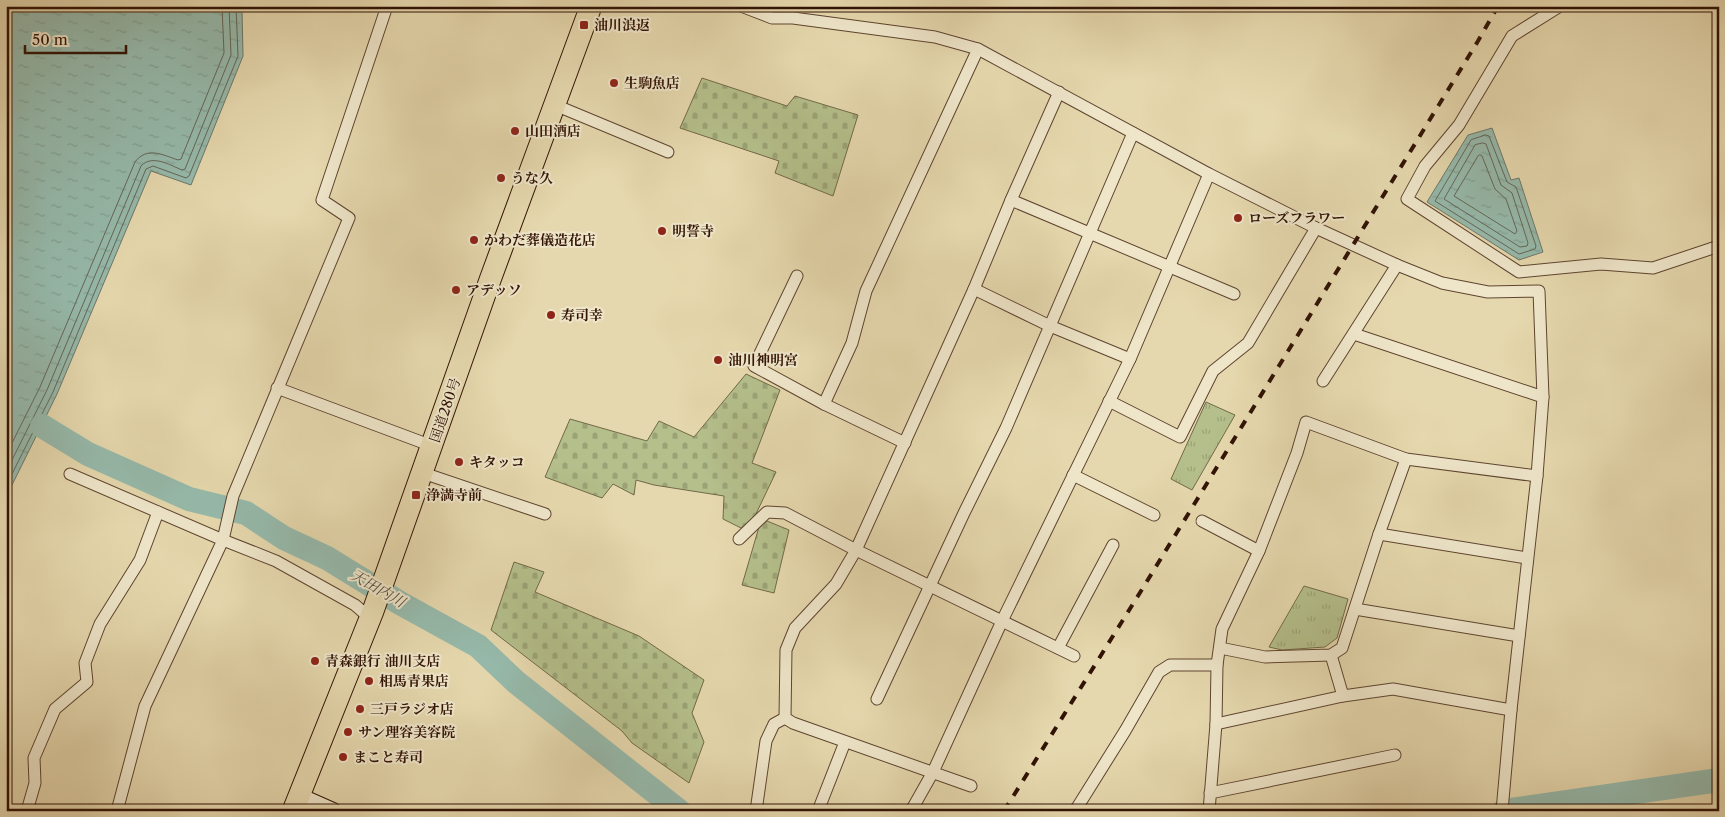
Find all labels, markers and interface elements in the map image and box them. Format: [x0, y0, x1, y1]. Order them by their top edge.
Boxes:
place label: 油川浪返 [594, 16, 650, 34]
marker: 油川浪返 [578, 19, 590, 31]
scale bar [25, 22, 126, 54]
text: 50 m [32, 30, 68, 49]
place label: 生駒魚店 [624, 74, 680, 92]
marker: 生駒魚店 [608, 77, 620, 89]
place label: 山田酒店 [525, 122, 581, 140]
marker: 山田酒店 [509, 125, 521, 137]
place label: うな久 [511, 169, 553, 187]
marker: うな久 [495, 172, 507, 184]
place label: ローズフラワー [1248, 209, 1345, 227]
marker: ローズフラワー [1232, 212, 1244, 224]
place label: 明誓寺 [672, 222, 714, 240]
marker: 明誓寺 [656, 225, 668, 237]
place label: かわだ葬儀造花店 [484, 231, 596, 249]
marker: かわだ葬儀造花店 [468, 234, 480, 246]
place label: アデッソ [466, 281, 522, 299]
marker: アデッソ [450, 284, 462, 296]
place label: 寿司幸 [561, 306, 603, 324]
marker: 寿司幸 [545, 309, 557, 321]
place label: 油川神明宮 [728, 351, 798, 369]
marker: 油川神明宮 [712, 354, 724, 366]
street label: 国道280号 [426, 375, 464, 445]
place label: キタッコ [469, 453, 525, 471]
marker: キタッコ [453, 456, 465, 468]
place label: 浄満寺前 [426, 486, 482, 504]
marker: 浄満寺前 [410, 489, 422, 501]
water label: 天田内川 [347, 565, 410, 612]
place label: 青森銀行 油川支店 [325, 652, 441, 670]
marker: 青森銀行 油川支店 [309, 655, 321, 667]
place label: 相馬青果店 [379, 672, 449, 690]
marker: 相馬青果店 [363, 675, 375, 687]
place label: 三戸ラジオ店 [370, 700, 454, 718]
marker: 三戸ラジオ店 [354, 703, 366, 715]
place label: サン理容美容院 [358, 723, 455, 741]
marker: サン理容美容院 [342, 726, 354, 738]
place label: まこと寿司 [353, 748, 423, 766]
marker: まこと寿司 [337, 751, 349, 763]

